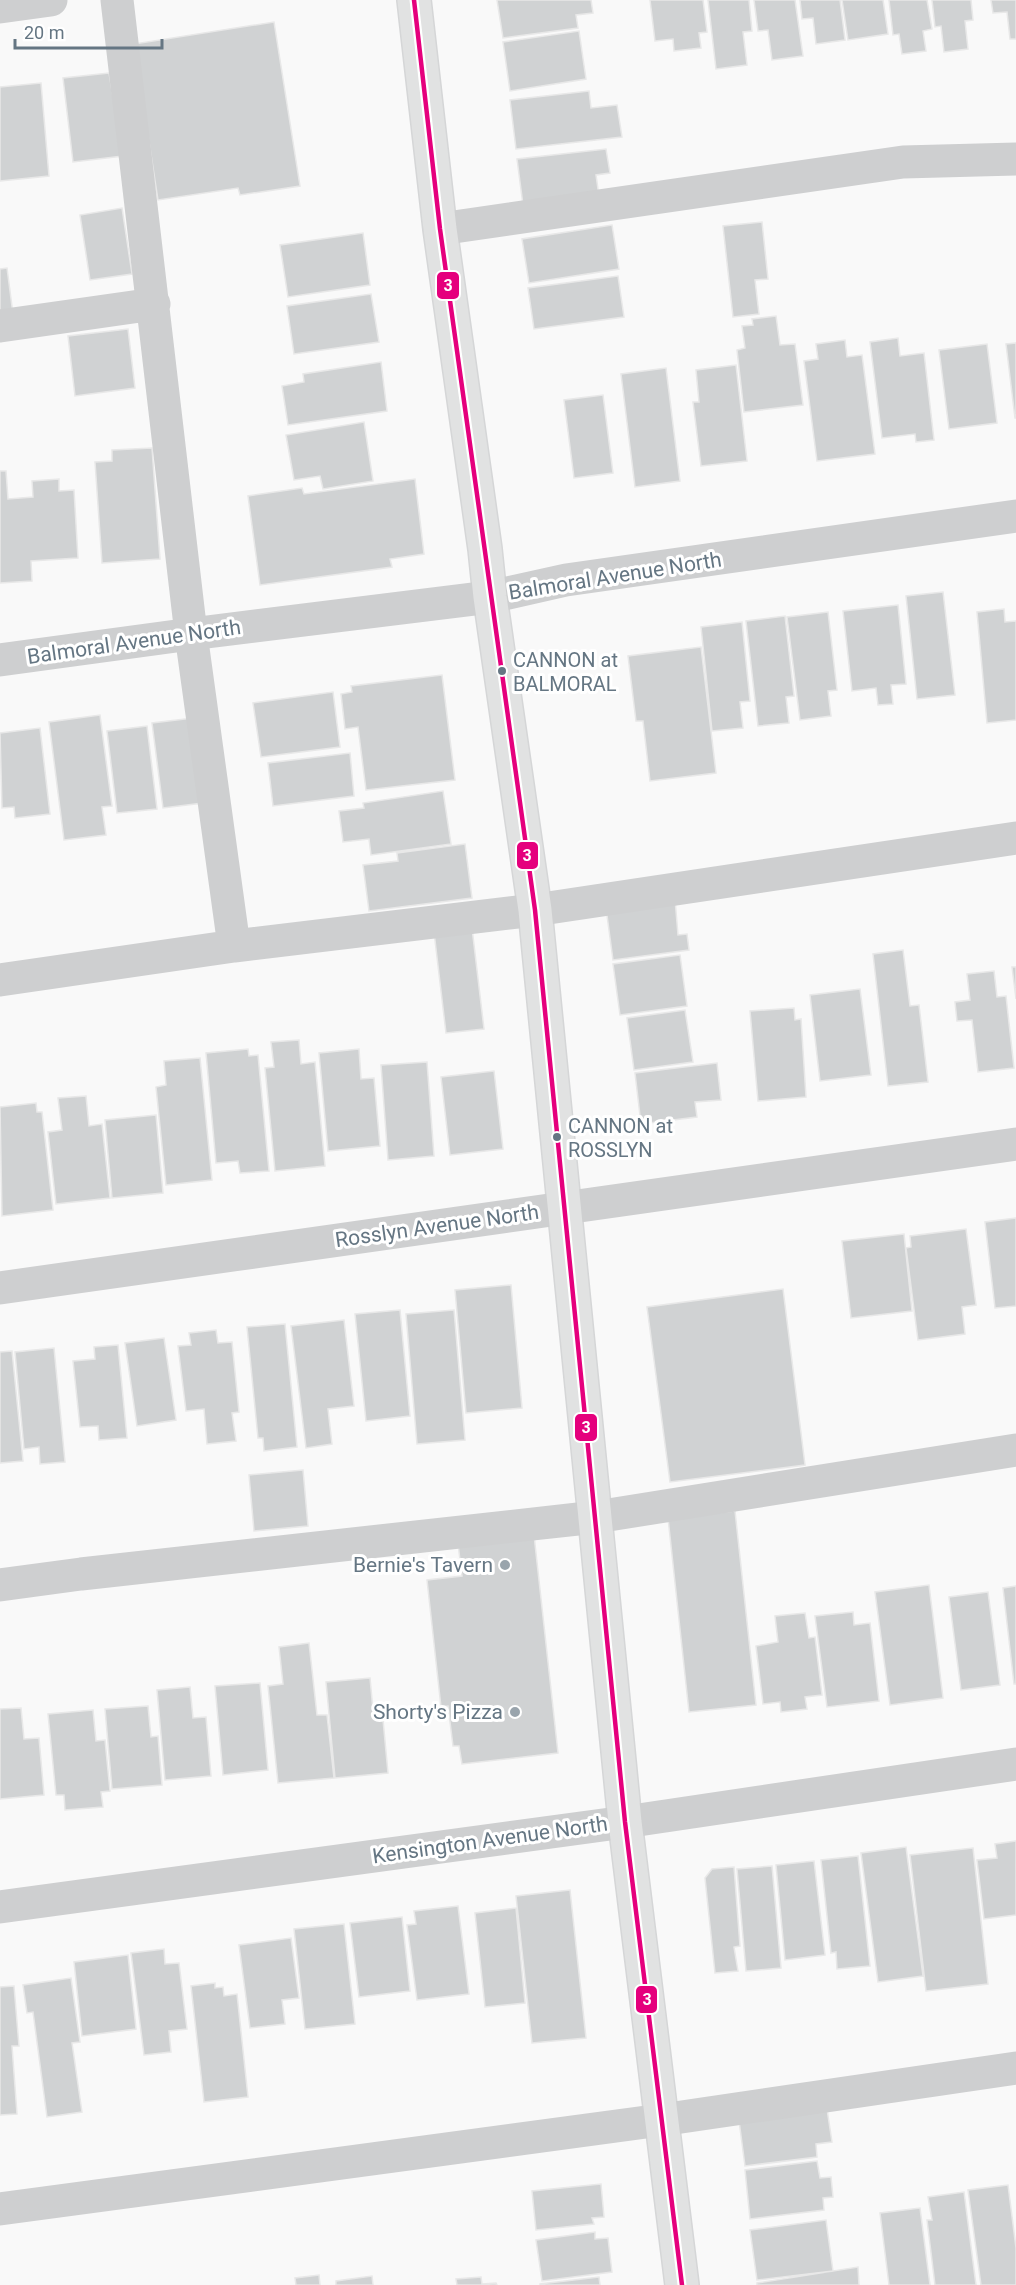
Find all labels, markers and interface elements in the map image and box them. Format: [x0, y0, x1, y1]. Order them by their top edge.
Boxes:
scale bar [15, 12, 162, 50]
text: 20 m [24, 22, 64, 43]
line badge: 3 [436, 271, 460, 300]
text: 3 [443, 276, 453, 295]
street label: Balmoral Avenue North [507, 547, 723, 605]
street label: Balmoral Avenue North [26, 615, 242, 669]
place label: CANNON at BALMORAL [513, 648, 618, 696]
marker: CANNON at BALMORAL [496, 665, 508, 677]
line badge: 3 [516, 841, 539, 870]
text: 3 [522, 846, 532, 865]
place label: CANNON at ROSSLYN [568, 1114, 673, 1162]
marker: CANNON at ROSSLYN [551, 1131, 563, 1143]
street label: Rosslyn Avenue North [334, 1200, 540, 1252]
line badge: 3 [574, 1413, 598, 1442]
text: 3 [581, 1418, 591, 1437]
place label: Bernie's Tavern [353, 1553, 493, 1577]
marker: Bernie's Tavern [498, 1558, 512, 1572]
place label: Shorty's Pizza [373, 1700, 503, 1724]
marker: Shorty's Pizza [508, 1705, 522, 1719]
street label: Kensington Avenue North [371, 1812, 609, 1868]
line badge: 3 [635, 1985, 658, 2014]
text: 3 [642, 1990, 652, 2009]

